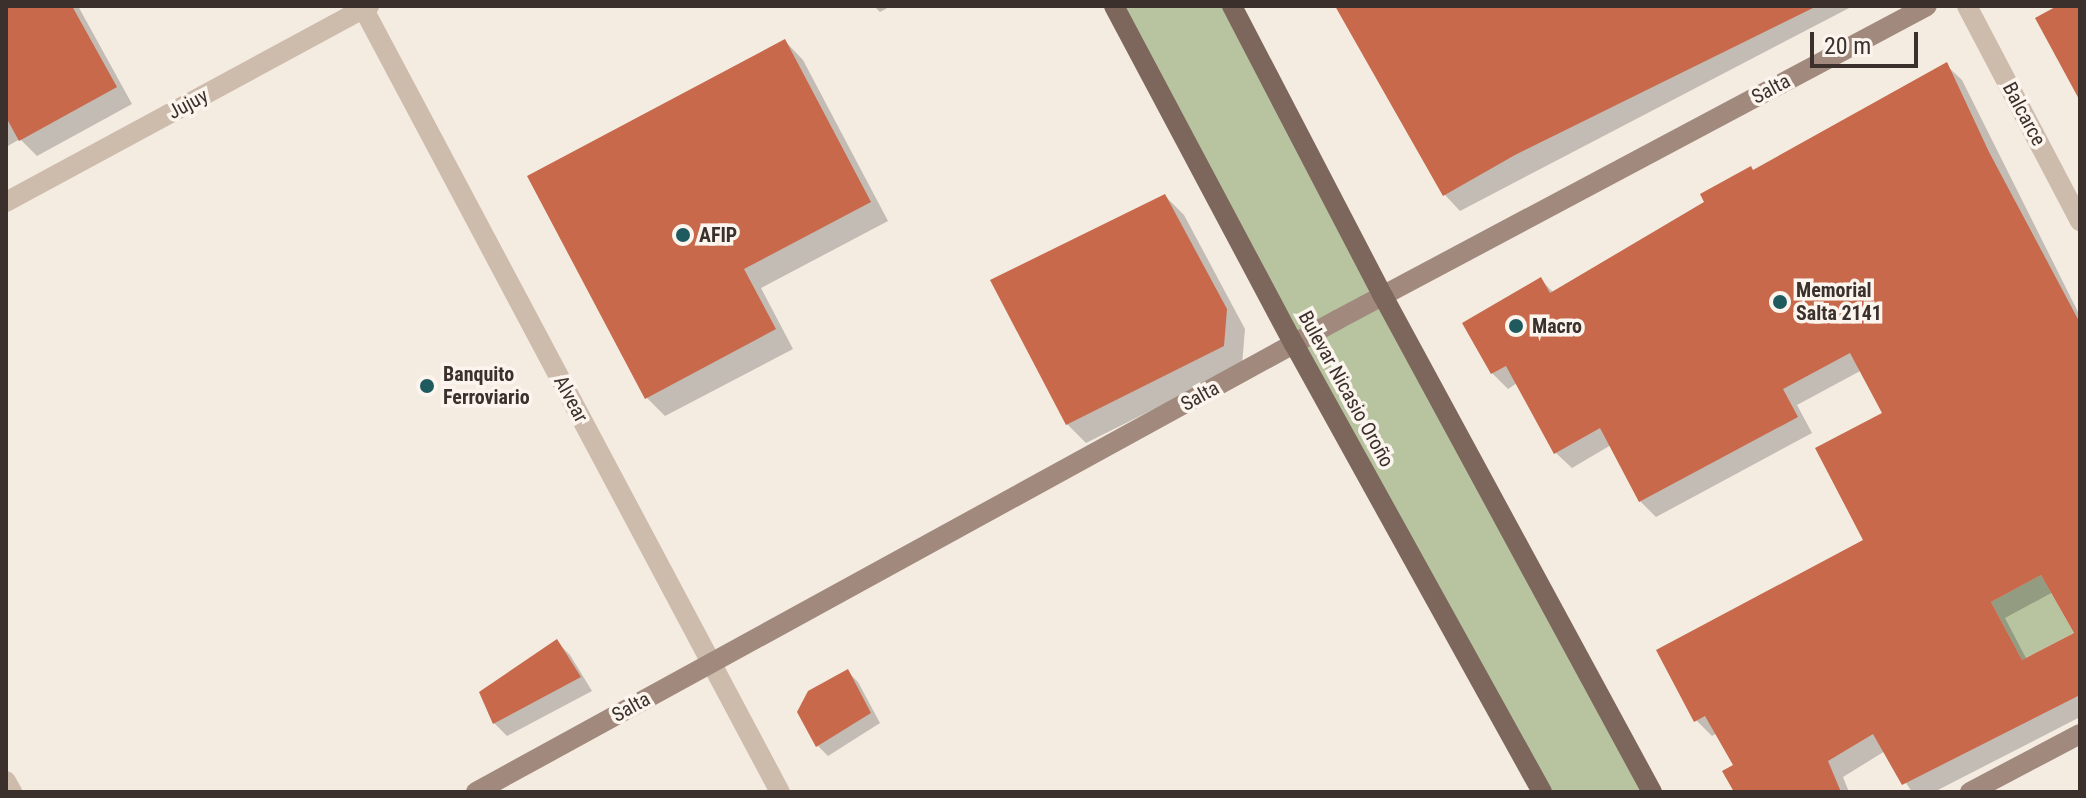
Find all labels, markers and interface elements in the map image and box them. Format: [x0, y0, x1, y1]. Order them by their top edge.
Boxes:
scale bar [1814, 16, 1922, 66]
text: 20 m [1824, 32, 1871, 60]
street label: Salta [1748, 69, 1794, 109]
street label: Balcarce [1997, 78, 2051, 150]
street label: Jujuy [164, 84, 212, 124]
place label: AFIP [699, 223, 737, 247]
marker: AFIP [674, 226, 692, 244]
place label: Memorial Salta 2141 [1796, 278, 1882, 325]
marker: Memorial Salta 2141 [1771, 293, 1789, 311]
street label: Bulevar Nicasio Oroño [1293, 307, 1399, 471]
place label: Macro [1532, 314, 1582, 338]
marker: Macro [1507, 317, 1525, 335]
place label: Banquito Ferroviario [443, 362, 530, 409]
street label: Alvear [549, 371, 593, 427]
street label: Salta [1177, 376, 1223, 416]
marker: Banquito Ferroviario [418, 377, 436, 395]
street label: Salta [608, 687, 654, 727]

